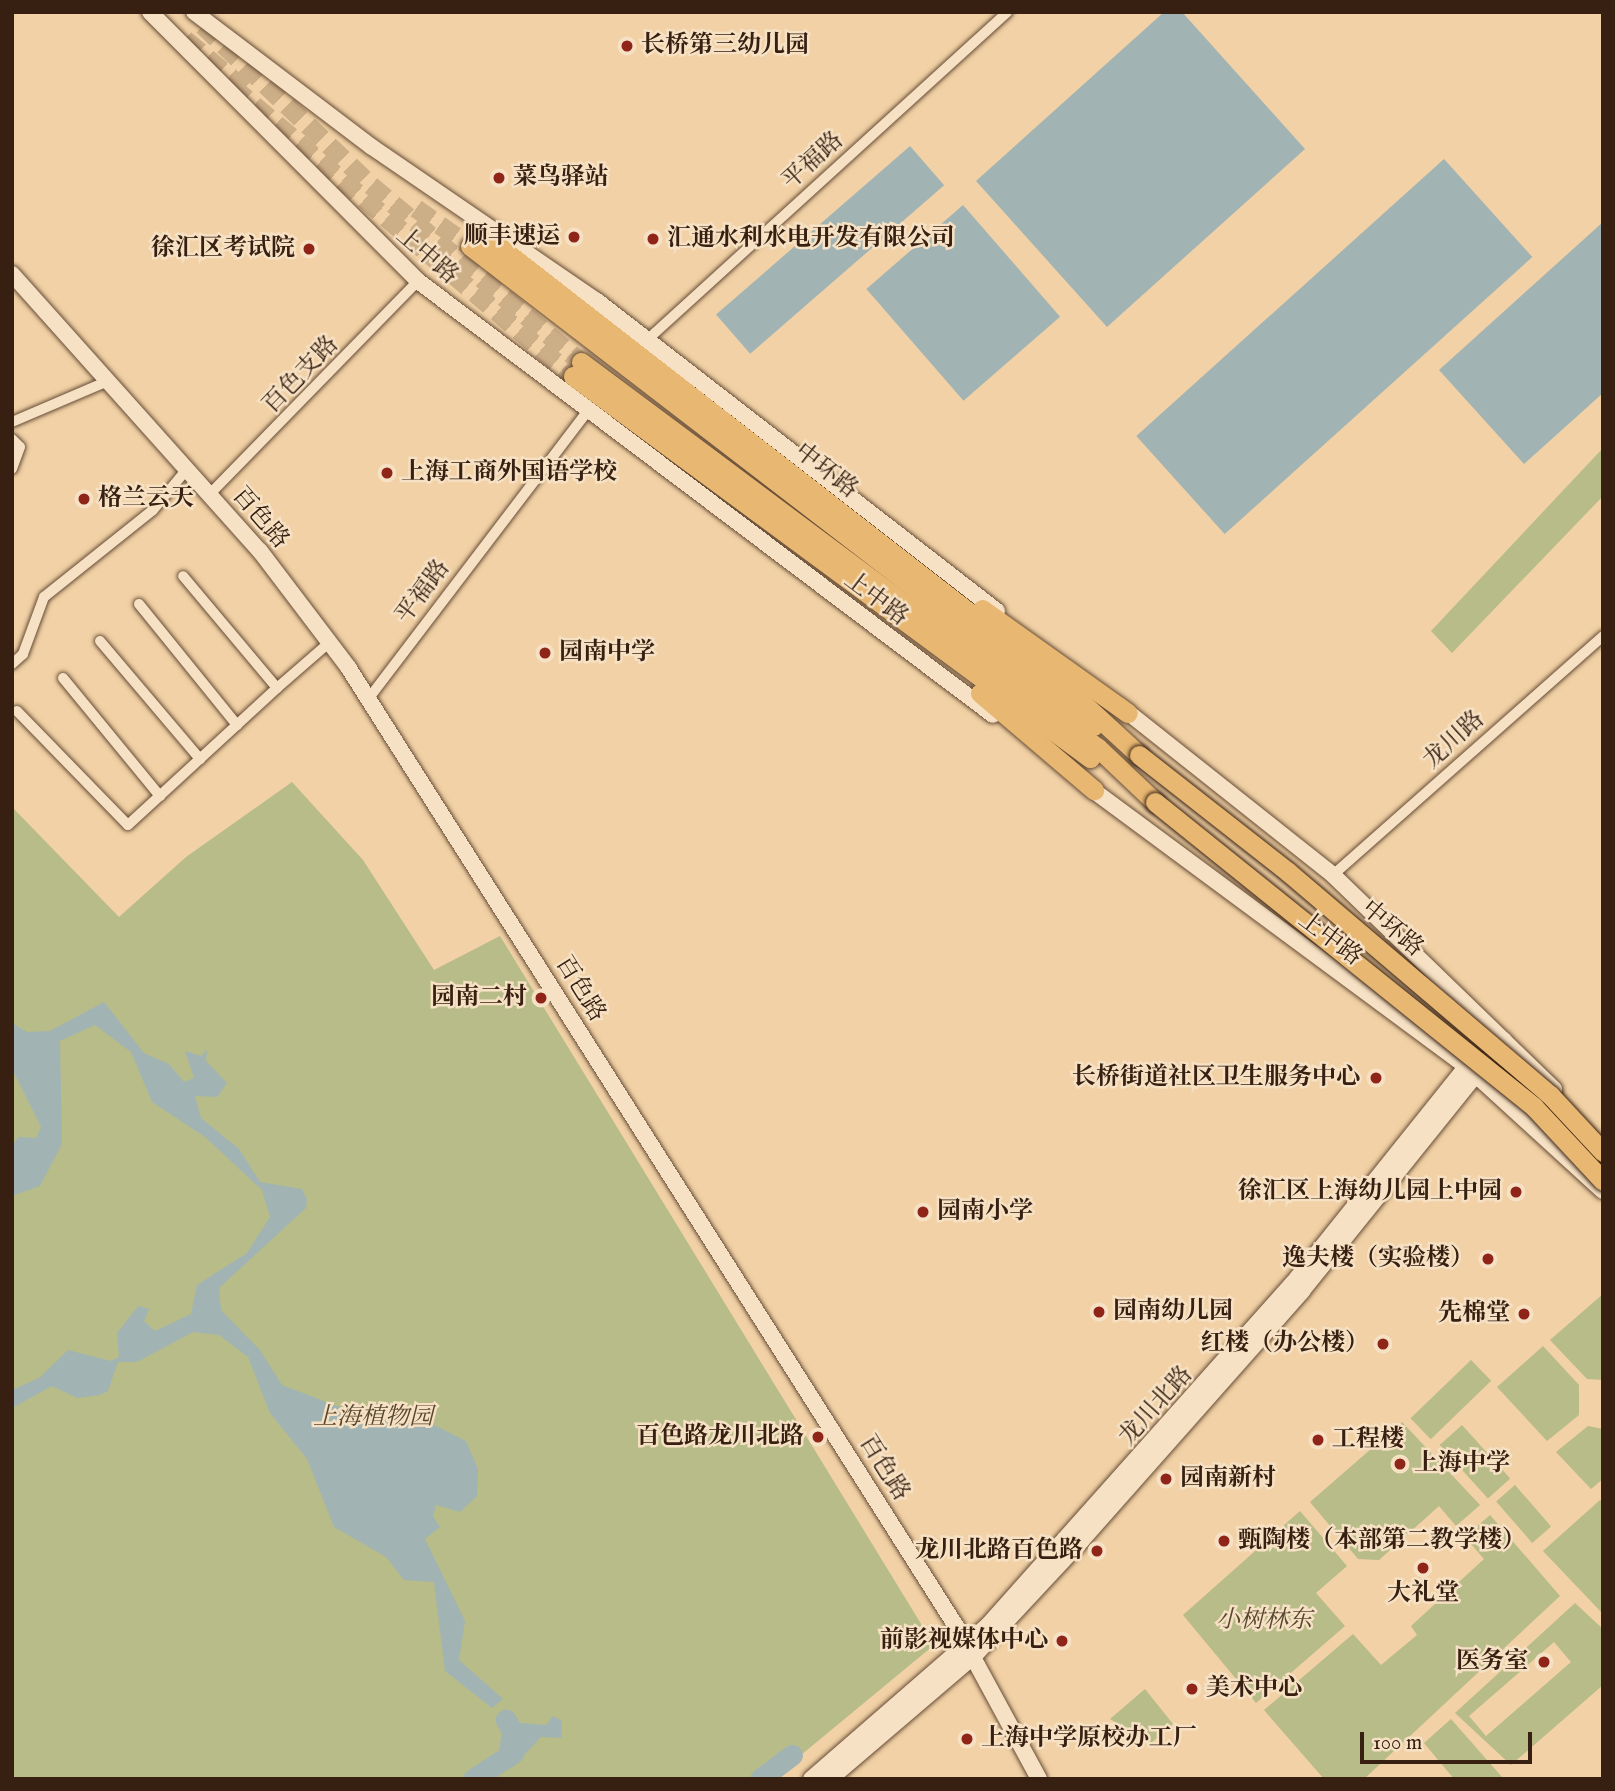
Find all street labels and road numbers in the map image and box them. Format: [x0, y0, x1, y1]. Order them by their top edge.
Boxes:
street label: 平福路 [777, 126, 849, 196]
street label: 上中路 [390, 222, 464, 290]
street label: 百色支路 [257, 330, 345, 420]
street label: 中环路 [789, 437, 863, 505]
street label: 百色路 [226, 481, 294, 555]
street label: 平福路 [390, 555, 456, 629]
street label: 上中路 [839, 566, 913, 632]
street label: 龙川路 [1418, 705, 1490, 775]
street label: 中环路 [1355, 895, 1429, 963]
street label: 上中路 [1293, 906, 1367, 972]
street label: 百色路 [549, 951, 611, 1027]
street label: 龙川北路 [1113, 1361, 1199, 1451]
street label: 百色路 [853, 1430, 915, 1506]

